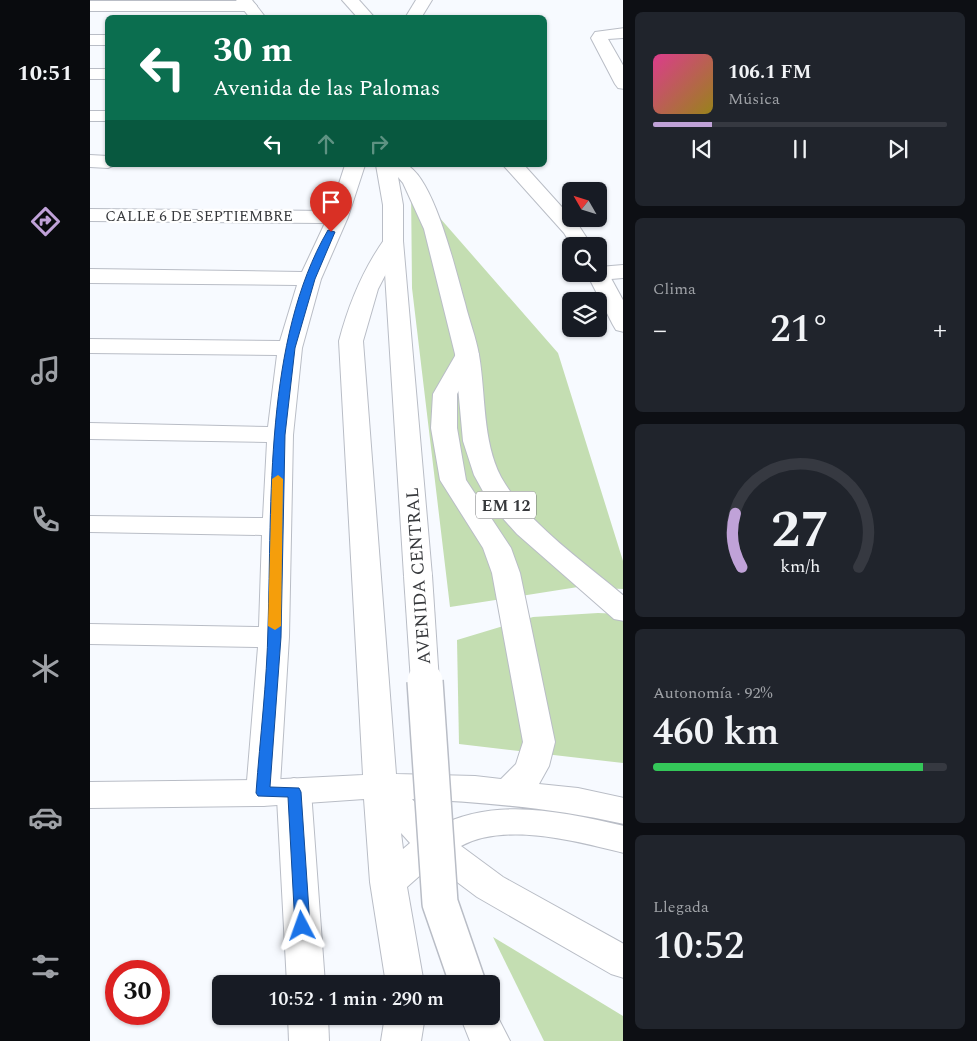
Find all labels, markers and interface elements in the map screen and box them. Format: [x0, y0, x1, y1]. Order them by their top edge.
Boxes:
text: 30 m [213, 24, 293, 77]
icon: left [130, 35, 195, 100]
text: 10:51 [17, 57, 73, 90]
text: 106.1 FM [728, 58, 811, 87]
text: Avenida de las Palomas [213, 72, 440, 105]
text: Música [728, 87, 780, 111]
icon: left [259, 130, 287, 158]
icon: ahead [312, 130, 340, 158]
icon: right [365, 130, 393, 158]
icon: previous [688, 135, 716, 163]
icon: pause [786, 135, 814, 163]
icon: next [884, 135, 912, 163]
pin [310, 181, 352, 232]
north arrow [562, 182, 608, 228]
map controls [562, 182, 607, 337]
icon: arrive [317, 188, 345, 216]
icon: directions [28, 204, 63, 239]
street label: CALLE 6 DE SEPTIEMBRE [105, 205, 293, 228]
button: search [562, 237, 607, 282]
text: Clima [653, 277, 696, 301]
button: layers [562, 292, 607, 337]
text: 21° [770, 301, 830, 359]
text: − [653, 309, 667, 352]
text: + [933, 309, 947, 352]
icon: music [28, 353, 63, 388]
street label: AVENIDA CENTRAL [399, 486, 438, 666]
text: 27 [771, 491, 829, 570]
road number: EM 12 [476, 492, 536, 518]
icon: phone [28, 502, 63, 537]
text: km/h [780, 553, 820, 580]
icon: climate [28, 651, 63, 686]
text: Autonomía · 92% [653, 681, 772, 705]
text: 460 km [653, 704, 779, 762]
icon: car [28, 800, 63, 835]
text: Llegada [653, 895, 709, 919]
position arrow [275, 899, 327, 951]
text: 10:52 [653, 918, 744, 976]
icon: filters [28, 949, 63, 984]
speed limit sign: 30 [105, 960, 170, 1025]
text: 10:52 · 1 min · 290 m [268, 985, 444, 1014]

